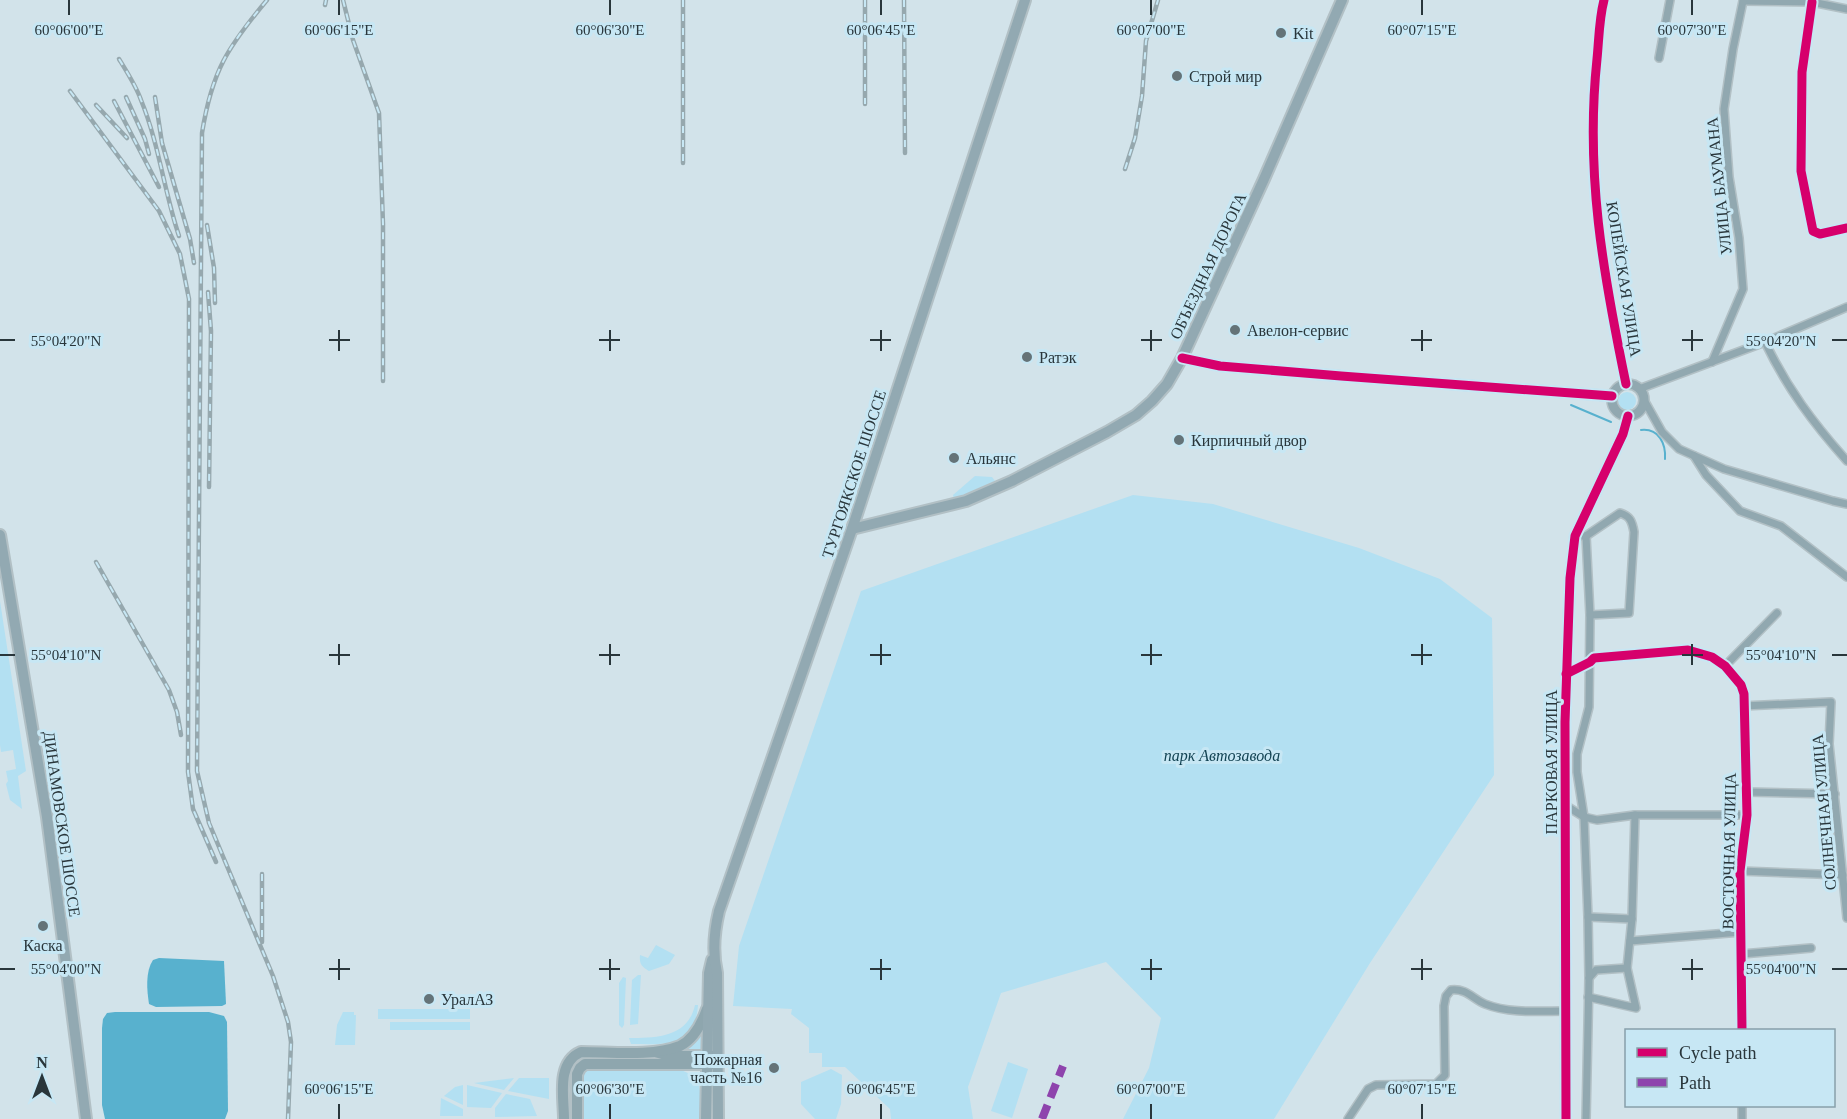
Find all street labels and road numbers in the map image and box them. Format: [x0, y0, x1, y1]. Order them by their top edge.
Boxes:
street label: УЛИЦА БАУМАНА [1703, 116, 1736, 256]
street label: ОБЪЕЗДНАЯ ДОРОГА [1167, 190, 1250, 342]
street label: КОПЕЙСКАЯ УЛИЦА [1602, 200, 1646, 359]
street label: ТУРГОЯКСКОЕ ШОССЕ [819, 388, 889, 560]
street label: ПАРКОВАЯ УЛИЦА [1543, 689, 1561, 834]
street label: ДИНАМОВСКОЕ ШОССЕ [40, 730, 83, 918]
street label: СОЛНЕЧНАЯ УЛИЦА [1809, 733, 1840, 891]
street label: ВОСТОЧНАЯ УЛИЦА [1719, 772, 1740, 930]

